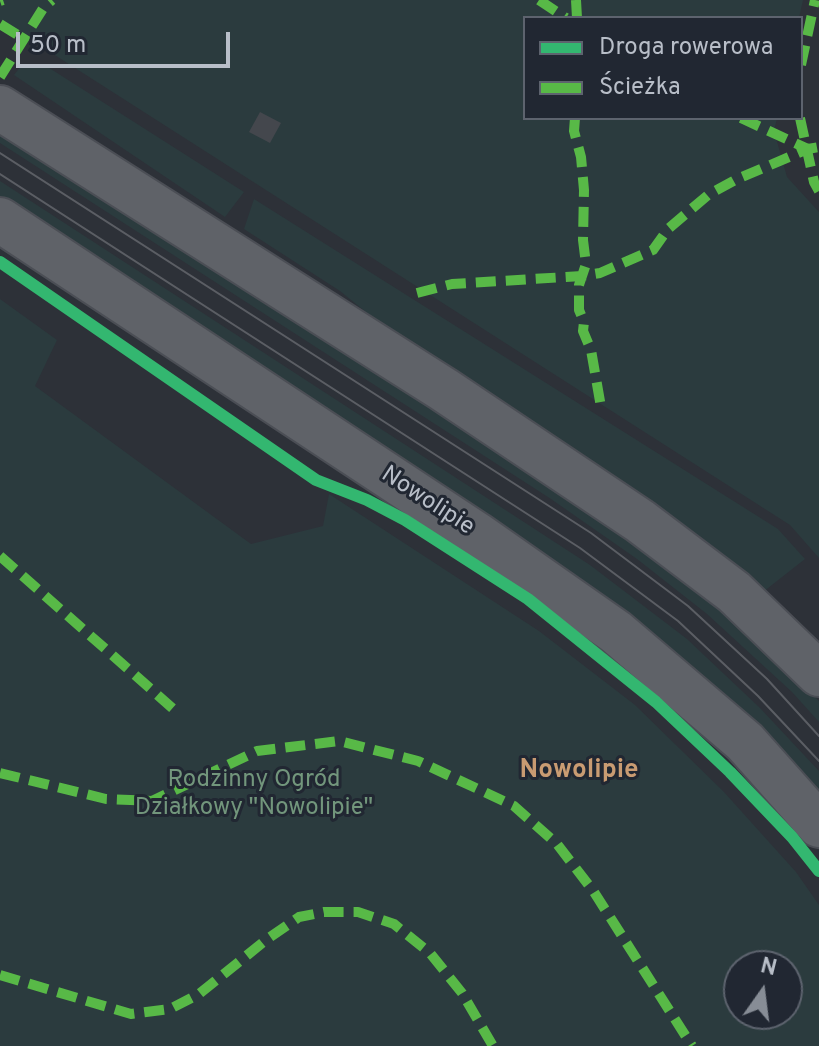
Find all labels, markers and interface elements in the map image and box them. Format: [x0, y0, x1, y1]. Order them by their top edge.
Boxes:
scale bar [20, 16, 234, 66]
legend [523, 16, 803, 120]
text: 50 m [30, 31, 86, 61]
text: Droga rowerowa [599, 33, 773, 63]
text: Ścieżka [599, 73, 681, 103]
street label: Nowolipie [375, 461, 479, 543]
district label: Nowolipie [520, 756, 638, 788]
park label: Rodzinny Ogród Działkowy "Nowolipie" [135, 767, 373, 823]
north arrow [723, 950, 803, 1030]
text: N [758, 953, 779, 983]

